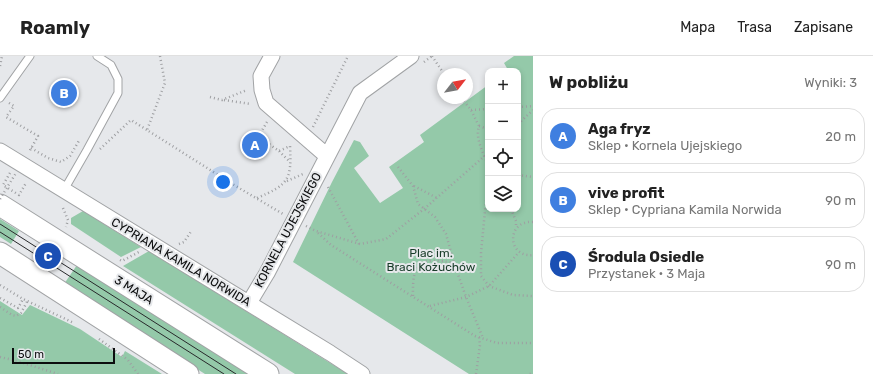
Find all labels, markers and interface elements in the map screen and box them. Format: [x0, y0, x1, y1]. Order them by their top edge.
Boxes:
text: Roamly [20, 16, 90, 39]
text: Mapa [680, 19, 715, 36]
text: Trasa [737, 19, 772, 36]
text: Zapisane [794, 19, 853, 36]
north arrow [437, 68, 473, 104]
map controls [485, 68, 521, 212]
button: + [485, 68, 521, 104]
text: W pobliżu [549, 72, 628, 92]
text: Wyniki: 3 [804, 75, 857, 90]
pin: B [51, 78, 77, 108]
button: − [485, 104, 521, 140]
text: Aga fryz [588, 120, 651, 138]
text: A [558, 129, 568, 144]
text: 20 m [825, 129, 856, 144]
pin: A [242, 130, 268, 160]
text: Sklep · Kornela Ujejskiego [588, 138, 742, 153]
button: locate [485, 140, 521, 176]
street label: KORNELA UJEJSKIEGO [252, 170, 324, 290]
your location [213, 172, 233, 192]
button: layers [485, 176, 521, 212]
text: vive profit [588, 184, 664, 202]
text: B [558, 193, 568, 208]
text: 90 m [825, 193, 856, 208]
text: Sklep · Cypriana Kamila Norwida [588, 202, 782, 217]
street label: CYPRIANA KAMILA NORWIDA [109, 215, 253, 309]
pin: C [35, 241, 61, 271]
park label: Plac im. Braci Kożuchów [387, 246, 476, 274]
text: Środula Osiedle [588, 248, 704, 266]
text: C [558, 257, 568, 272]
text: 90 m [825, 257, 856, 272]
text: Przystanek · 3 Maja [588, 266, 705, 281]
street label: 3 MAJA [112, 273, 156, 307]
scale bar [12, 346, 115, 365]
text: 50 m [18, 348, 44, 361]

